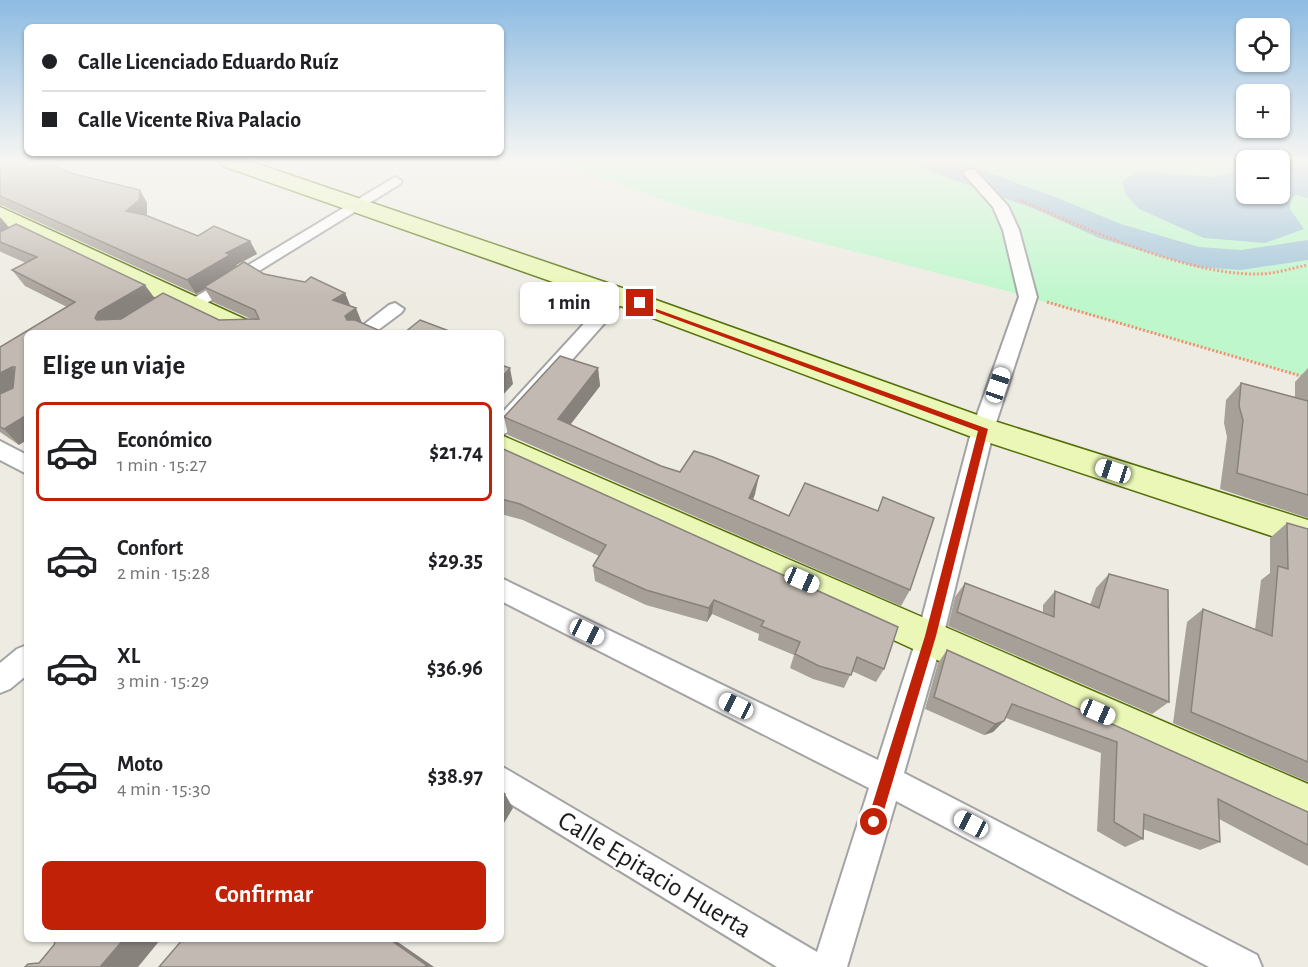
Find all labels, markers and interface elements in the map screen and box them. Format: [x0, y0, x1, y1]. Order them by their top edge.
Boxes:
map controls [1236, 18, 1290, 204]
button: locate [1236, 18, 1290, 72]
text: Calle Licenciado Eduardo Ruíz [78, 51, 338, 73]
button: + [1236, 84, 1290, 138]
text: Calle Vicente Riva Palacio [78, 109, 301, 131]
button: − [1236, 150, 1290, 204]
callout: 1 min [520, 282, 619, 324]
route end [626, 289, 653, 316]
text: 1 min [548, 293, 591, 313]
text: Elige un viaje [42, 352, 185, 379]
car [984, 365, 1012, 405]
icon: car [45, 425, 99, 479]
text: Económico [117, 429, 212, 451]
text: $21.74 [429, 441, 483, 463]
text: 1 min · 15:27 [117, 455, 207, 475]
car [1093, 457, 1133, 485]
icon: car [45, 533, 99, 587]
text: Confort [117, 537, 183, 559]
text: $29.35 [428, 549, 483, 571]
text: 2 min · 15:28 [117, 563, 210, 583]
car [782, 564, 822, 596]
car [567, 616, 607, 648]
icon: car [45, 641, 99, 695]
text: XL [117, 645, 140, 667]
text: $36.96 [427, 657, 483, 679]
text: 3 min · 15:29 [117, 671, 209, 691]
car [716, 690, 756, 722]
car [1078, 696, 1118, 728]
icon: car [45, 749, 99, 803]
text: Moto [117, 753, 163, 775]
text: $38.97 [428, 765, 483, 787]
text: 4 min · 15:30 [117, 779, 211, 799]
street label: Calle Epitacio Huerta [554, 806, 756, 943]
route start [860, 808, 887, 835]
car [951, 808, 991, 840]
button: Confirmar [42, 861, 486, 930]

